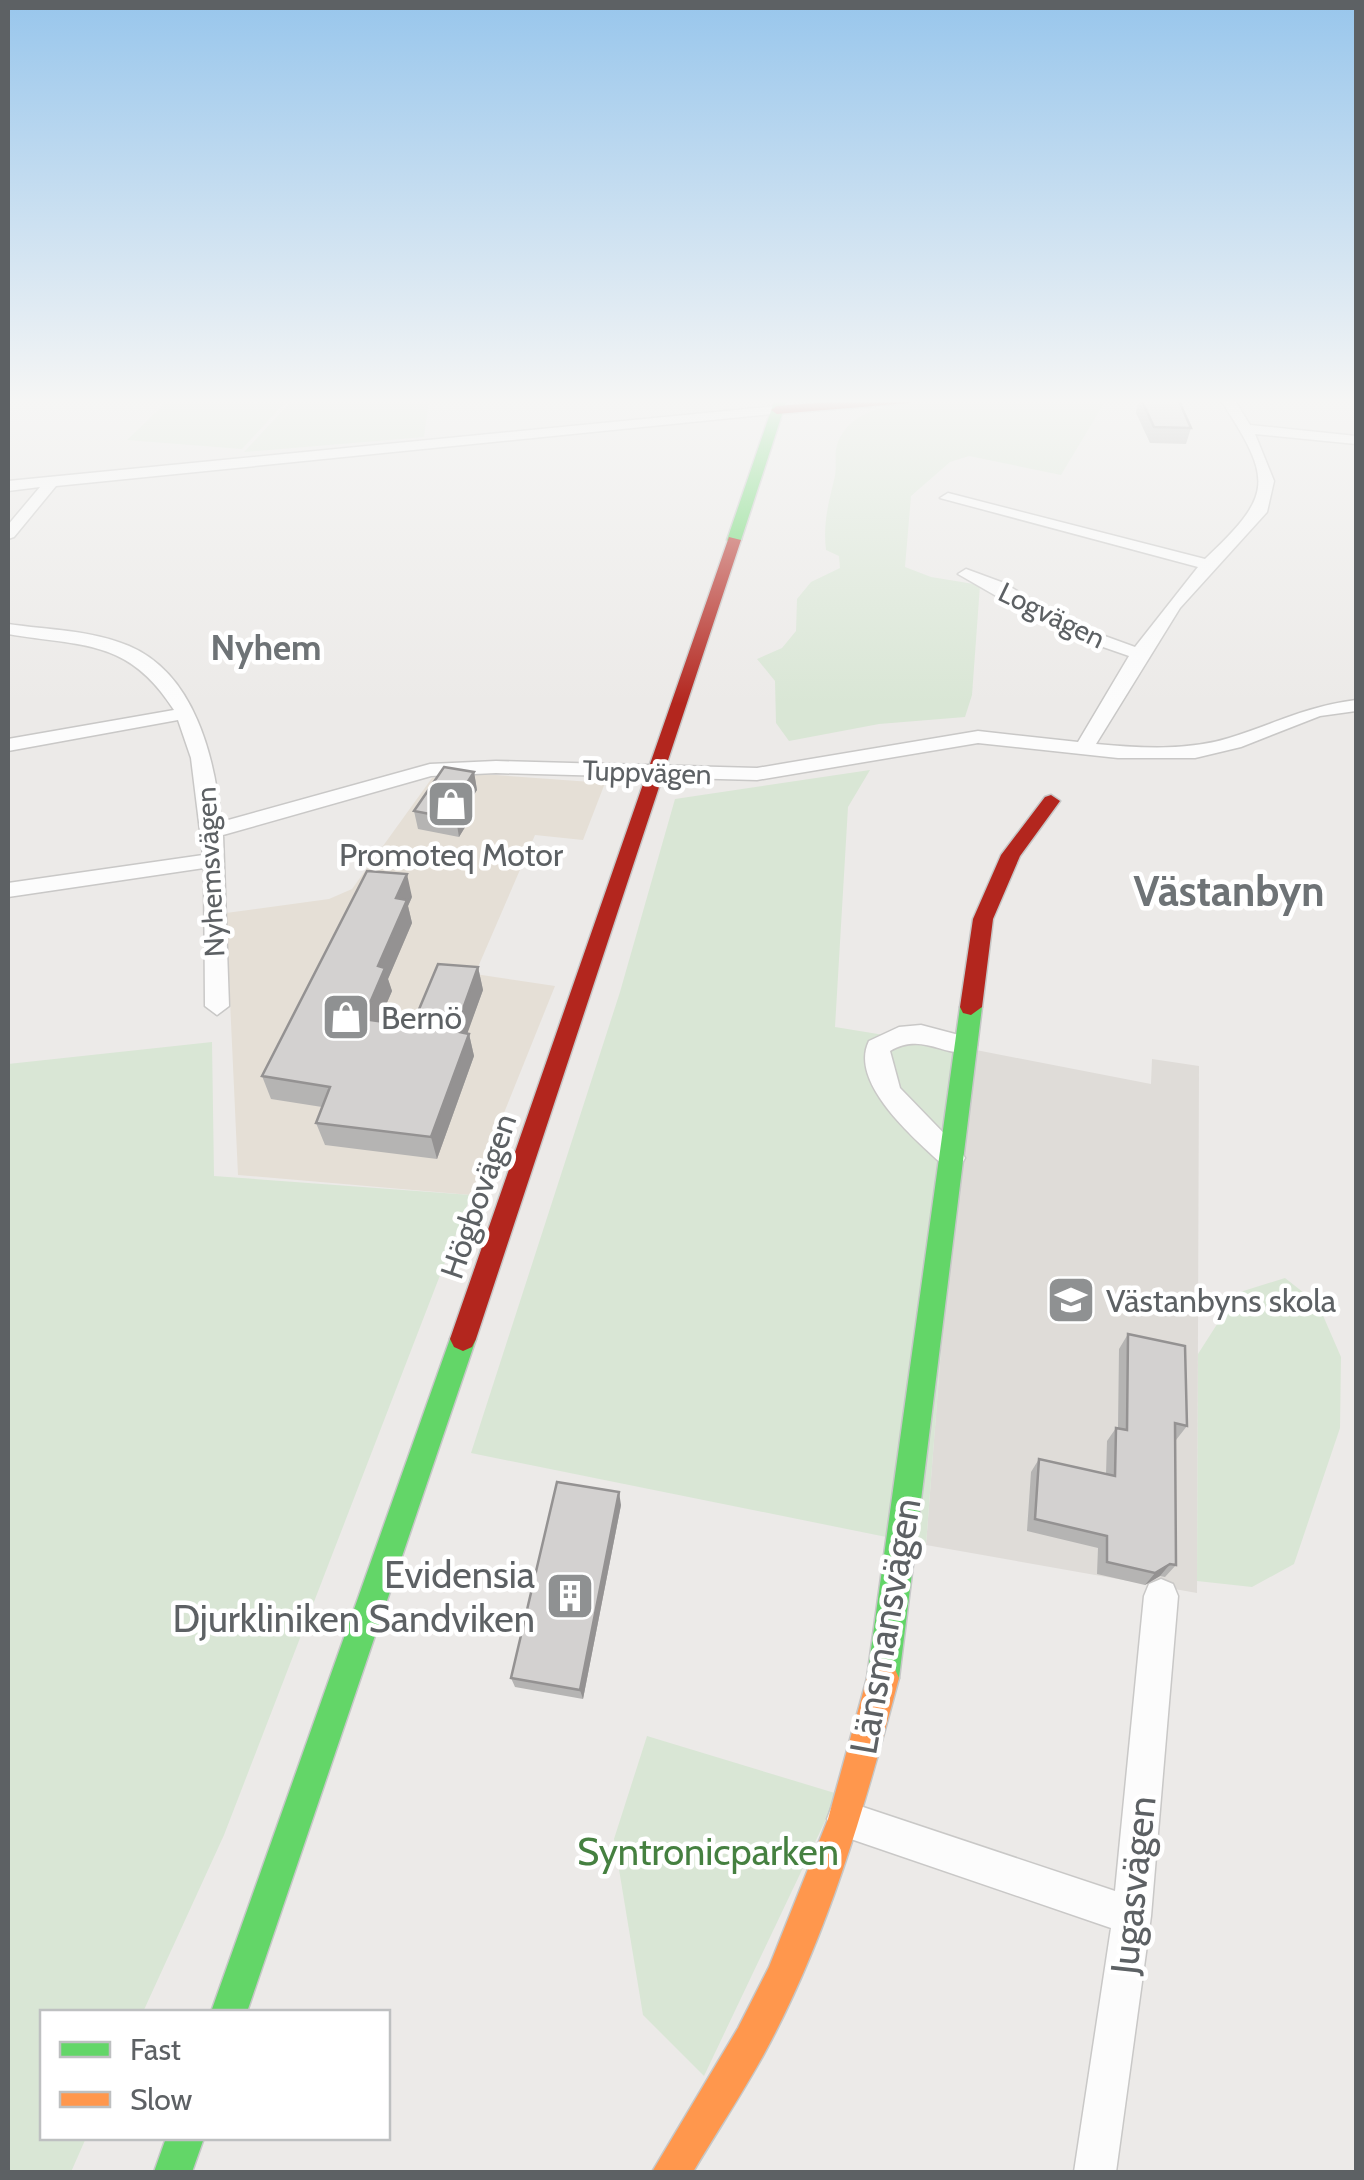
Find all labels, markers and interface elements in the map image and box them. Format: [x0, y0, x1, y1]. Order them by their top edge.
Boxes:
street label: Logvägen [993, 575, 1111, 655]
district label: Nyhem [211, 626, 322, 669]
street label: Tuppvägen [582, 753, 712, 791]
shop icon: Promoteq Motor [425, 778, 477, 830]
street label: Nyhemsvägen [189, 786, 231, 958]
place label: Promoteq Motor [339, 835, 564, 874]
district label: Västanbyn [1134, 865, 1324, 917]
shop icon: Bernö [320, 991, 372, 1043]
place label: Bernö [381, 998, 462, 1037]
street label: Högbovägen [432, 1108, 524, 1284]
school or university icon: Västanbyns skola [1045, 1274, 1097, 1326]
place label: Västanbyns skola [1106, 1281, 1337, 1320]
street label: Länsmansvägen [839, 1494, 931, 1758]
place label: Evidensia Djurkliniken Sandviken [172, 1551, 535, 1642]
building icon: Evidensia Djurkliniken Sandviken [544, 1570, 596, 1622]
street label: Jugasvägen [1100, 1794, 1166, 1977]
park label: Syntronicparken [577, 1828, 839, 1875]
legend [40, 2010, 390, 2140]
text: Fast [130, 2031, 181, 2068]
text: Slow [130, 2081, 193, 2118]

